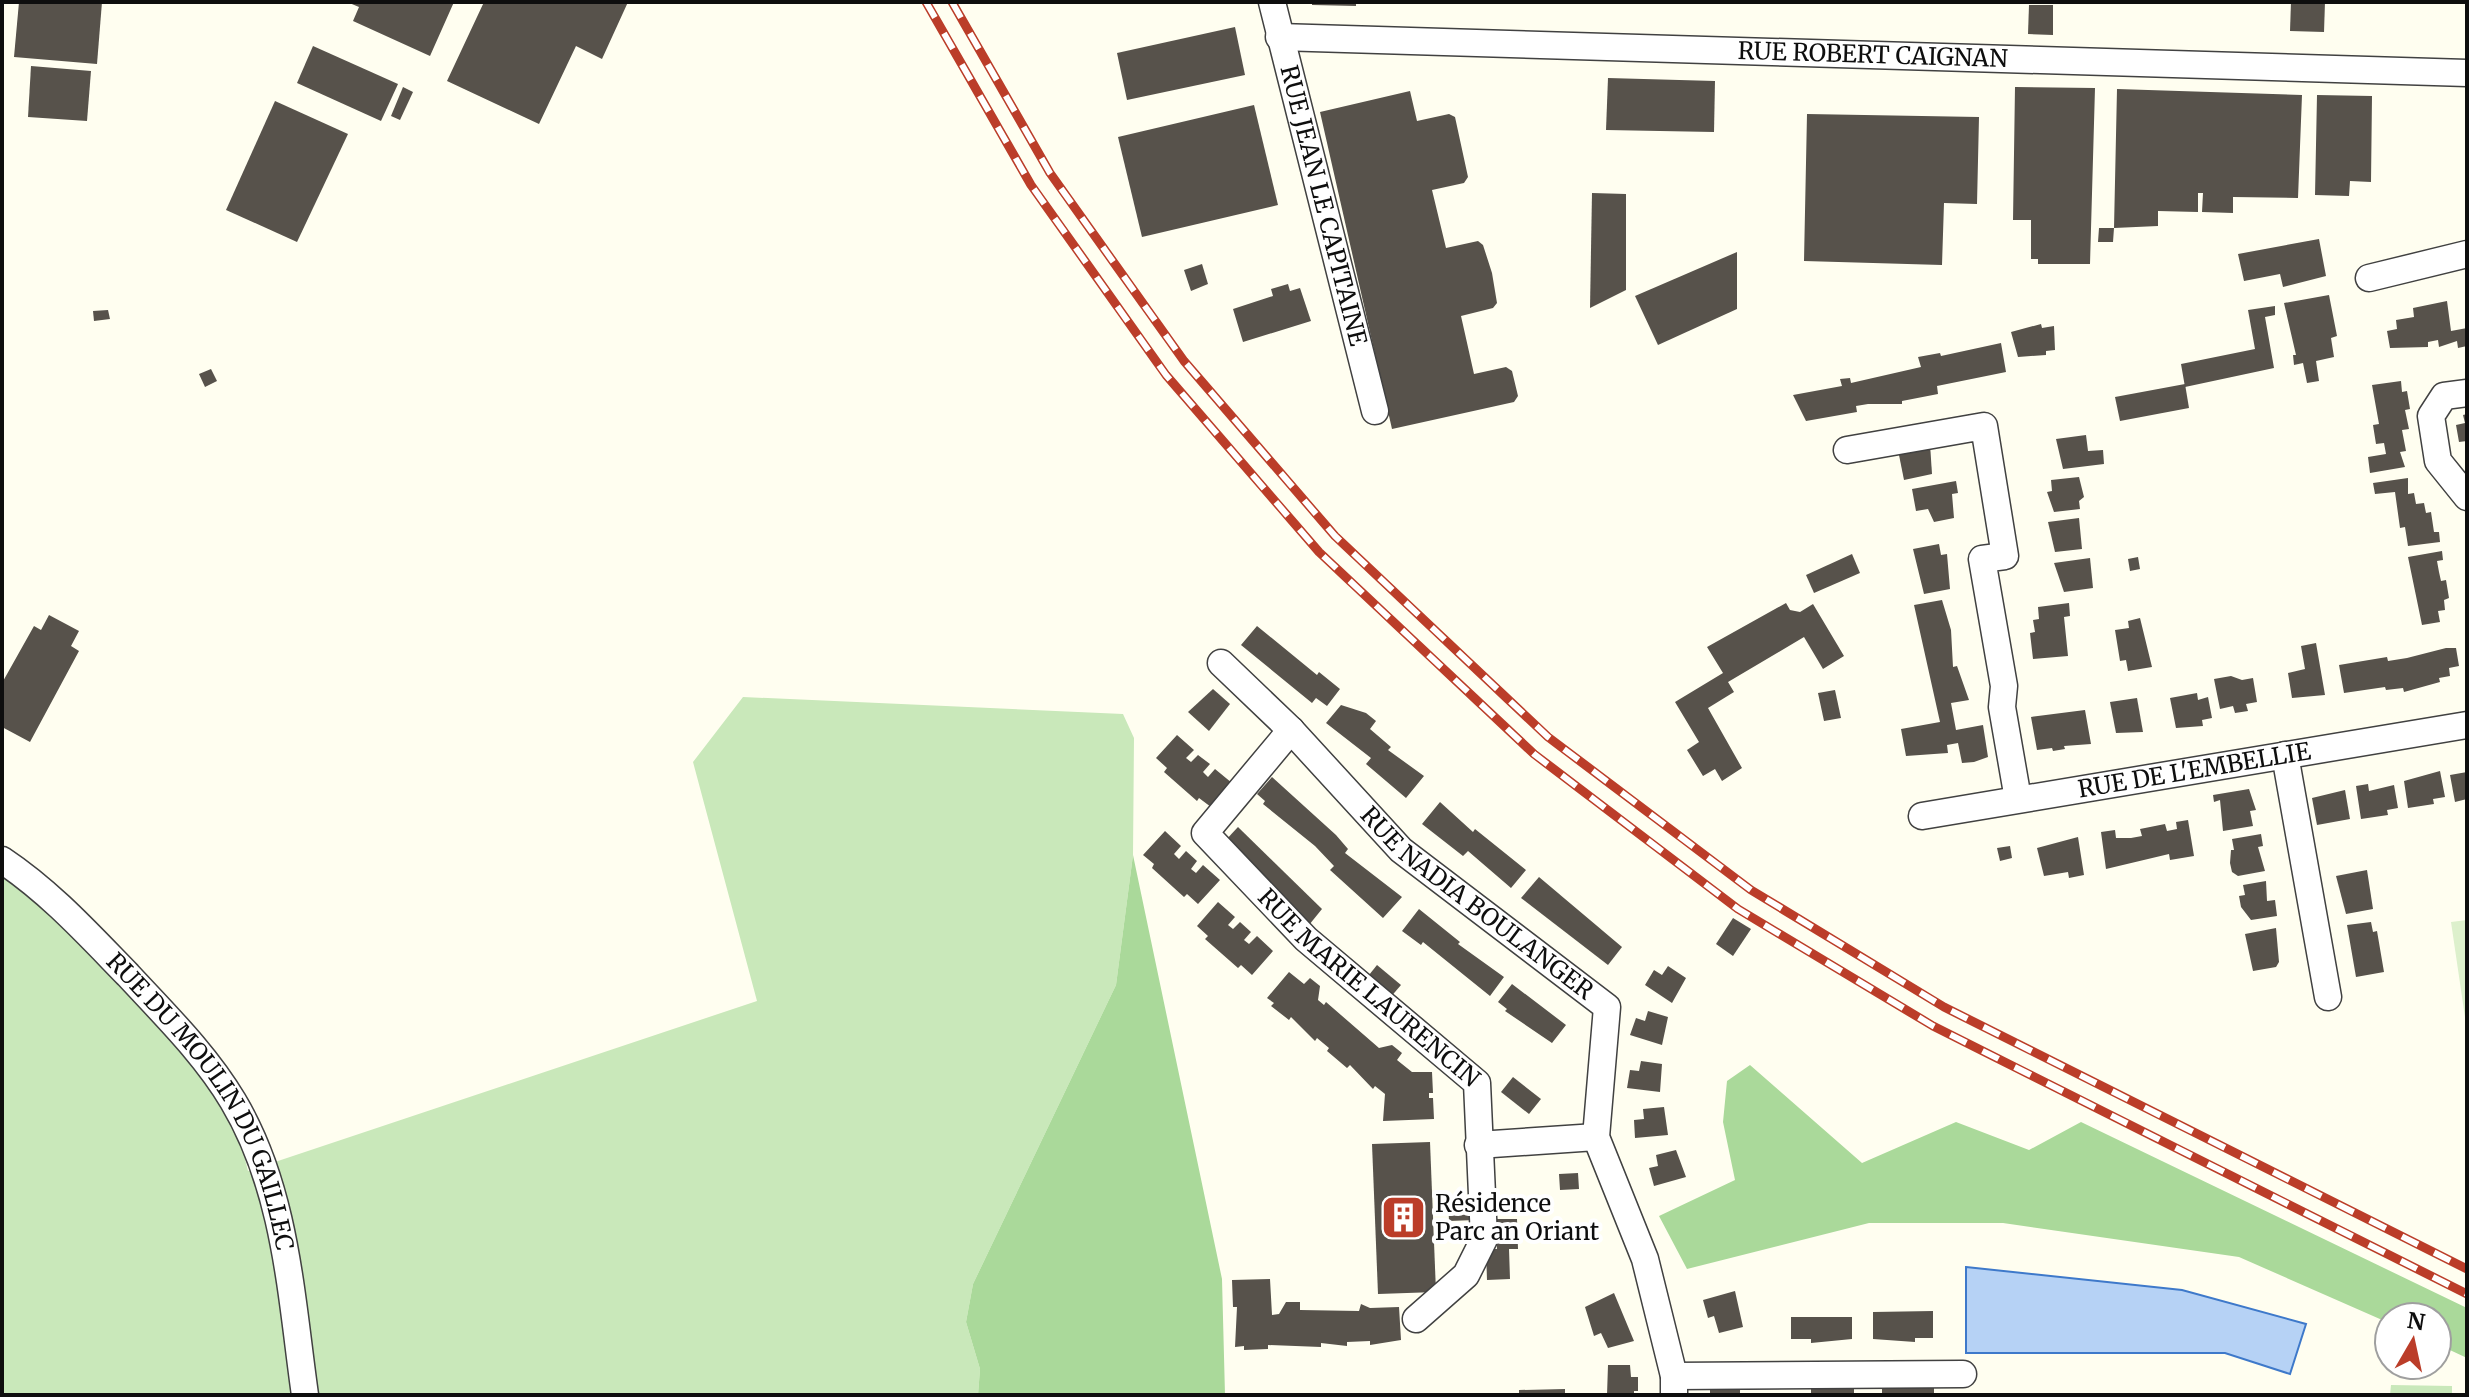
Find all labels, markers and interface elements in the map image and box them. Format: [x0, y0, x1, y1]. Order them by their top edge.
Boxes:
street label: RUE ROBERT CAIGNAN [1737, 35, 2009, 74]
street label: RUE JEAN LE CAPITAINE [1274, 62, 1374, 350]
street label: RUE DE L'EMBELLIE [2075, 735, 2314, 805]
street label: RUE NADIA BOULANGER [1354, 800, 1600, 1006]
street label: RUE MARIE LAURENCIN [1251, 882, 1487, 1094]
street label: RUE DU MOULIN DU GAILLEC [100, 946, 301, 1253]
place label: Résidence Parc an Oriant [1435, 1188, 1600, 1247]
building icon: Résidence Parc an Oriant [1380, 1194, 1428, 1242]
north arrow [2373, 1301, 2453, 1381]
text: N [2405, 1306, 2428, 1337]

